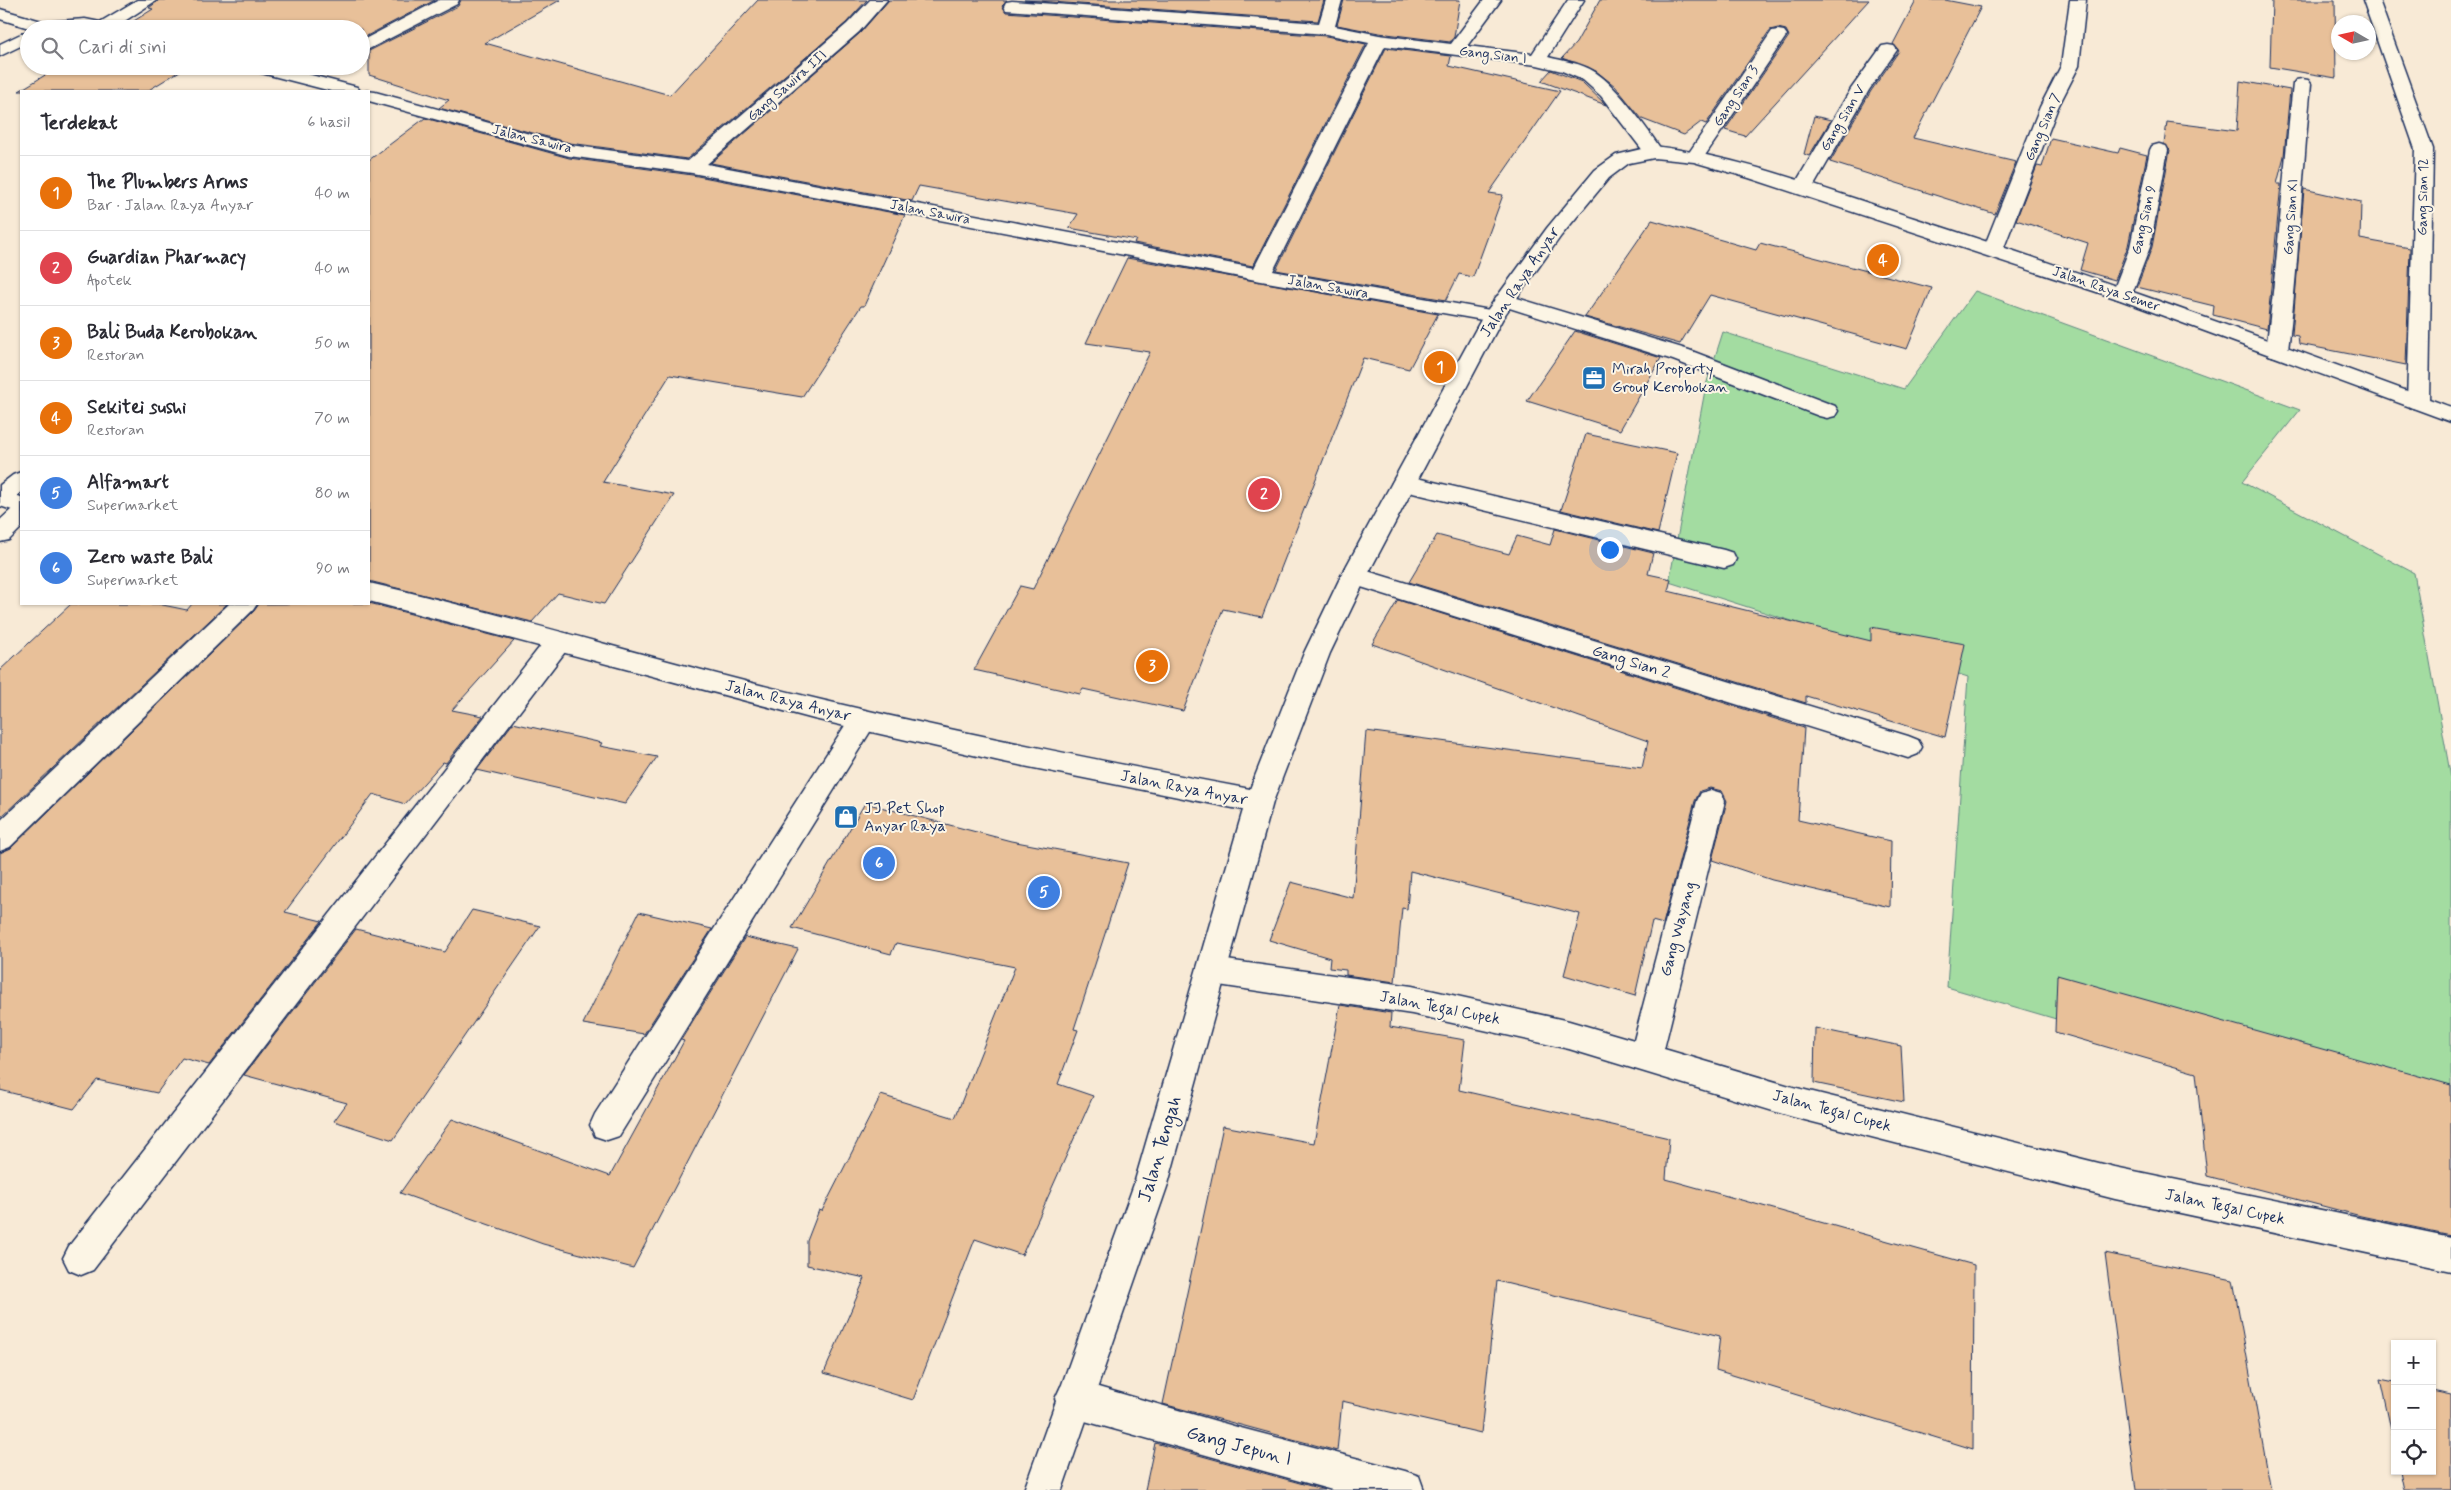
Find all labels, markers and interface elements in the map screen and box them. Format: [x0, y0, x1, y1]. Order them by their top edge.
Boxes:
north arrow [2331, 15, 2376, 60]
search box [20, 20, 370, 75]
icon: search [38, 34, 66, 62]
text: Cari di sini [78, 35, 166, 60]
street label: Gang Sian I [1458, 42, 1528, 69]
street label: Gang Sawira III [743, 46, 831, 126]
street label: Gang Sian 3 [1709, 62, 1764, 131]
street label: Gang Sian V [1816, 81, 1871, 155]
street label: Gang Sian 7 [2021, 90, 2067, 164]
text: Terdekat [40, 109, 118, 137]
text: 6 hasil [307, 112, 350, 133]
street label: Jalan Sawira [490, 120, 574, 158]
street label: Gang Sian 12 [2413, 158, 2434, 236]
text: The Plumbers Arms [87, 170, 248, 195]
street label: Gang Sian XI [2279, 178, 2304, 256]
text: 1 [52, 183, 60, 204]
text: 40 m [314, 183, 350, 204]
street label: Gang Sian 9 [2127, 183, 2162, 257]
text: Bar · Jalan Raya Anyar [87, 195, 253, 216]
street label: Jalan Sawira [888, 195, 972, 229]
street label: Jalan Raya Anyar [1475, 222, 1565, 341]
pin: 4 [1867, 241, 1899, 279]
text: Guardian Pharmacy [87, 245, 246, 270]
text: 2 [52, 258, 60, 279]
text: 40 m [314, 258, 350, 279]
street label: Jalan Raya Semer [2050, 262, 2162, 316]
text: Apotek [87, 270, 132, 291]
street label: Jalan Sawira [1286, 271, 1370, 303]
text: Bali Buda Kerobokan [87, 320, 257, 345]
text: 3 [52, 333, 60, 354]
text: 50 m [314, 333, 350, 354]
text: Restoran [87, 345, 145, 366]
pin: 1 [1424, 348, 1456, 386]
place label: Mirah Property Group Kerobokan [1612, 359, 1729, 398]
office icon: Mirah Property Group Kerobokan [1581, 365, 1607, 391]
text: Sekitei sushi [87, 395, 186, 420]
text: 4 [51, 408, 61, 429]
text: 70 m [314, 408, 350, 429]
text: Restoran [87, 420, 145, 441]
text: Alfamart [87, 470, 169, 495]
pin: 2 [1248, 475, 1280, 513]
text: 5 [51, 483, 61, 504]
text: 80 m [315, 483, 350, 504]
text: Supermarket [87, 495, 178, 516]
your location [1597, 537, 1623, 563]
text: Zero waste Bali [87, 545, 213, 570]
text: 6 [52, 558, 60, 579]
text: 90 m [316, 558, 350, 579]
text: Supermarket [87, 570, 178, 591]
street label: Gang Sian 2 [1589, 640, 1673, 685]
pin: 3 [1136, 647, 1168, 685]
street label: Jalan Raya Anyar [723, 675, 854, 727]
street label: Jalan Raya Anyar [1119, 765, 1250, 811]
place label: JJ Pet Shop Anyar Raya [864, 798, 946, 837]
shop icon: JJ Pet Shop Anyar Raya [833, 804, 859, 830]
pin: 6 [863, 844, 895, 882]
pin: 5 [1028, 873, 1060, 911]
street label: Gang Wayang [1655, 879, 1702, 979]
street label: Jalan Tegal Cupek [1378, 986, 1502, 1031]
street label: Jalan Tegal Cupek [1770, 1085, 1894, 1138]
street label: Jalan Tengah [1132, 1093, 1190, 1206]
street label: Jalan Tegal Cupek [2163, 1184, 2287, 1231]
map controls [2391, 1340, 2436, 1475]
button: + [2391, 1340, 2436, 1385]
button: − [2391, 1385, 2436, 1430]
street label: Gang Jepun I [1183, 1420, 1294, 1474]
button: locate [2391, 1430, 2436, 1475]

